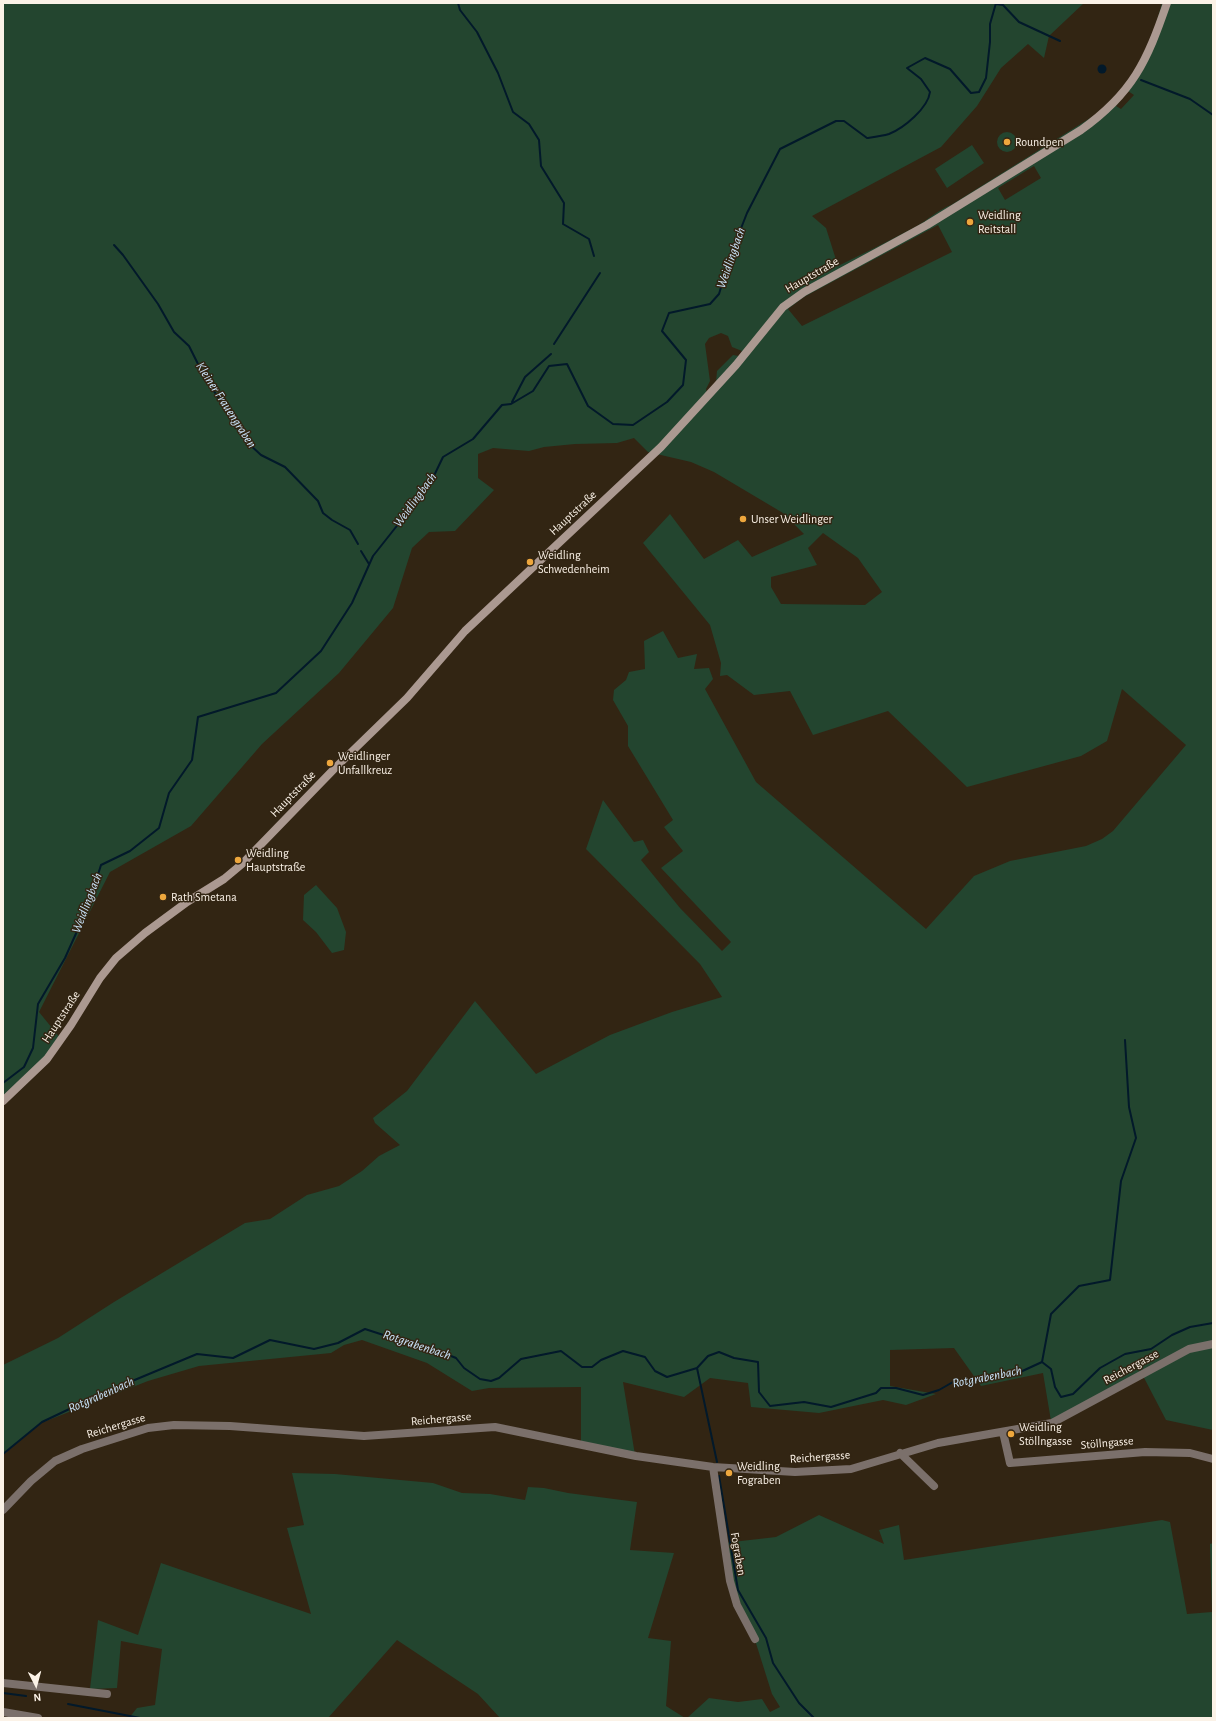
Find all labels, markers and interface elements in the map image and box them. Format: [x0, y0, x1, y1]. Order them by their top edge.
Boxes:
place label: Roundpen [1015, 135, 1063, 149]
marker: Roundpen [1002, 137, 1012, 147]
place label: Weidling Reitstall [978, 208, 1021, 236]
marker: Weidling Reitstall [965, 217, 975, 227]
water label: Weidlingbach [713, 225, 749, 291]
street label: Hauptstraße [783, 254, 841, 296]
water label: Kleiner Frauengraben [192, 359, 260, 451]
water label: Weidlingbach [390, 470, 440, 530]
street label: Hauptstraße [546, 488, 600, 538]
place label: Unser Weidlinger [751, 512, 832, 526]
marker: Unser Weidlinger [738, 514, 748, 524]
place label: Weidling Schwedenheim [538, 548, 610, 576]
marker: Weidling Schwedenheim [525, 557, 535, 567]
place label: Weidlinger Unfallkreuz [338, 749, 392, 777]
marker: Weidlinger Unfallkreuz [325, 758, 335, 768]
street label: Hauptstraße [267, 768, 319, 820]
place label: Weidling Hauptstraße [246, 846, 305, 874]
marker: Weidling Hauptstraße [233, 855, 243, 865]
water label: Weidlingbach [68, 871, 106, 935]
place label: Rath Smetana [171, 890, 237, 904]
marker: Rath Smetana [158, 892, 168, 902]
street label: Hauptstraße [39, 988, 83, 1046]
water label: Rotgrabenbach [381, 1327, 453, 1363]
street label: Reichergasse [1101, 1346, 1161, 1388]
water label: Rotgrabenbach [951, 1363, 1023, 1391]
water label: Rotgrabenbach [66, 1374, 136, 1416]
street label: Reichergasse [410, 1409, 472, 1429]
street label: Reichergasse [85, 1410, 147, 1442]
place label: Weidling Stöllngasse [1019, 1420, 1072, 1448]
marker: Weidling Stöllngasse [1006, 1429, 1016, 1439]
street label: Stöllngasse [1080, 1434, 1134, 1452]
street label: Reichergasse [789, 1448, 851, 1466]
place label: Weidling Fograben [737, 1459, 781, 1487]
marker: Weidling Fograben [724, 1468, 734, 1478]
street label: Fograben [727, 1531, 749, 1577]
north arrow [16, 1665, 56, 1705]
text: N [33, 1692, 42, 1703]

